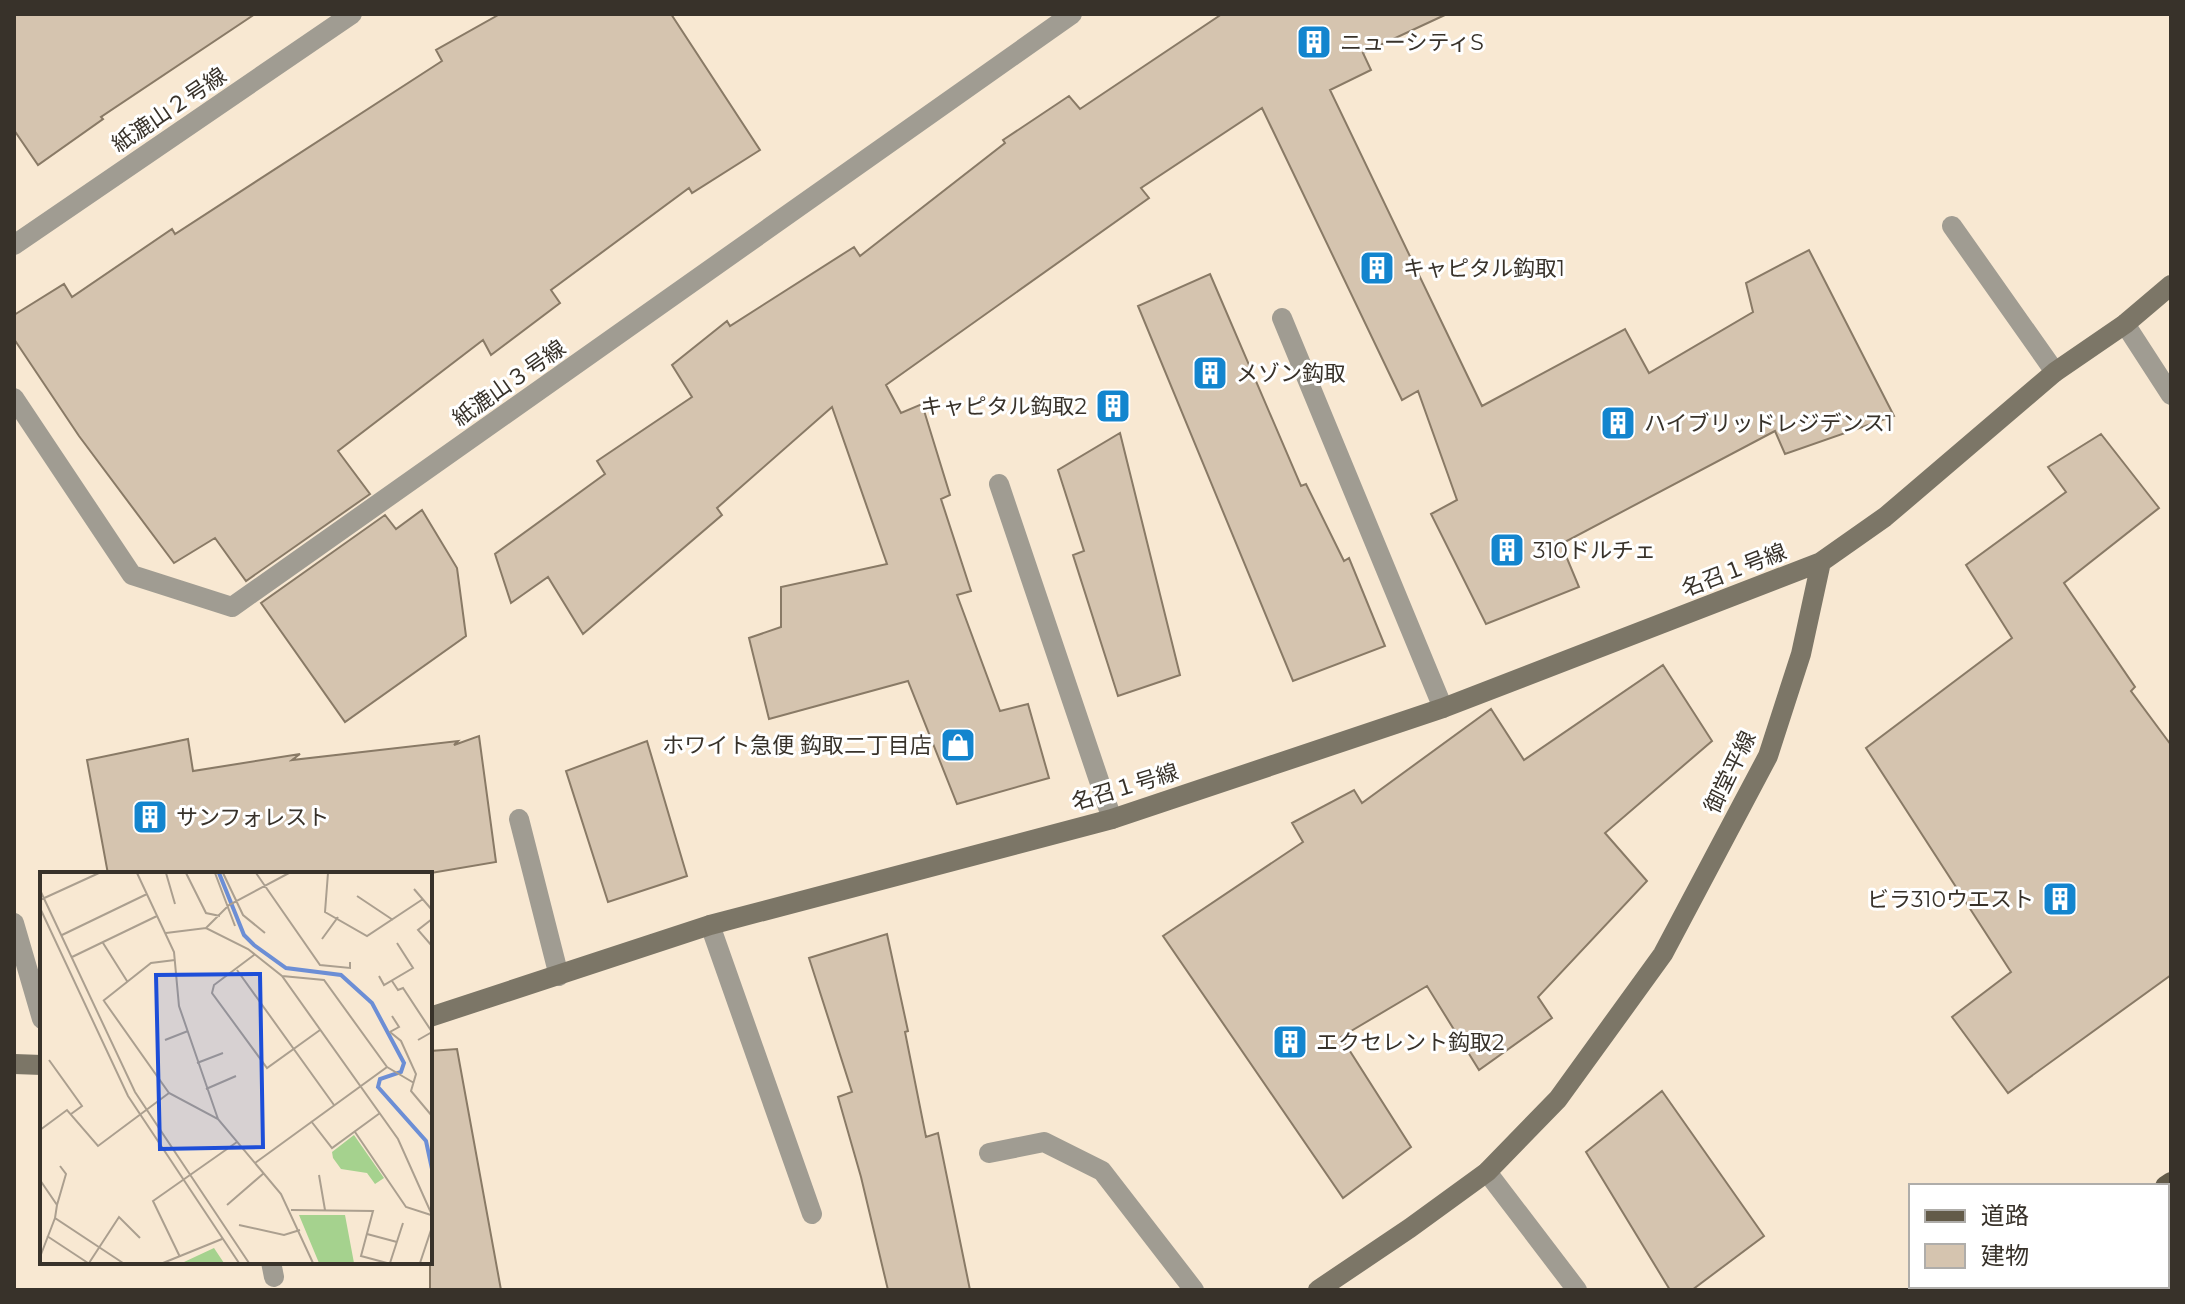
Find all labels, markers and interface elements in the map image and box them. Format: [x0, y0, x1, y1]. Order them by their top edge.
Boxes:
building icon: ニューシティS [1295, 23, 1333, 61]
place label: ニューシティS [1340, 29, 1484, 56]
street label: 紙漉山２号線 [107, 62, 231, 158]
building icon: キャピタル鈎取1 [1358, 249, 1396, 287]
place label: キャピタル鈎取1 [1403, 255, 1565, 282]
street label: 紙漉山３号線 [447, 334, 571, 432]
building icon: メゾン鈎取 [1191, 354, 1229, 392]
place label: メゾン鈎取 [1236, 360, 1346, 387]
building icon: キャピタル鈎取2 [1094, 387, 1132, 425]
place label: キャピタル鈎取2 [921, 393, 1087, 420]
building icon: ハイブリッドレジデンス1 [1599, 404, 1637, 442]
place label: ハイブリッドレジデンス1 [1644, 410, 1893, 437]
building icon: 310ドルチェ [1488, 531, 1526, 569]
place label: 310ドルチェ [1533, 537, 1656, 564]
street label: 名召１号線 [1678, 538, 1790, 602]
shop icon: ホワイト急便 鈎取二丁目店 [939, 726, 977, 764]
street label: 御堂平線 [1699, 727, 1761, 817]
place label: ホワイト急便 鈎取二丁目店 [662, 732, 932, 759]
street label: 名召１号線 [1068, 758, 1182, 816]
building icon: サンフォレスト [131, 798, 169, 836]
place label: サンフォレスト [176, 804, 329, 831]
inset map [40, 872, 432, 1264]
building icon: ビラ310ウエスト [2041, 880, 2079, 918]
place label: ビラ310ウエスト [1867, 886, 2034, 913]
building icon: エクセレント鈎取2 [1271, 1023, 1309, 1061]
place label: エクセレント鈎取2 [1316, 1029, 1505, 1056]
legend [1909, 1184, 2169, 1288]
text: 道路 [1981, 1201, 2029, 1230]
text: 建物 [1981, 1241, 2029, 1270]

